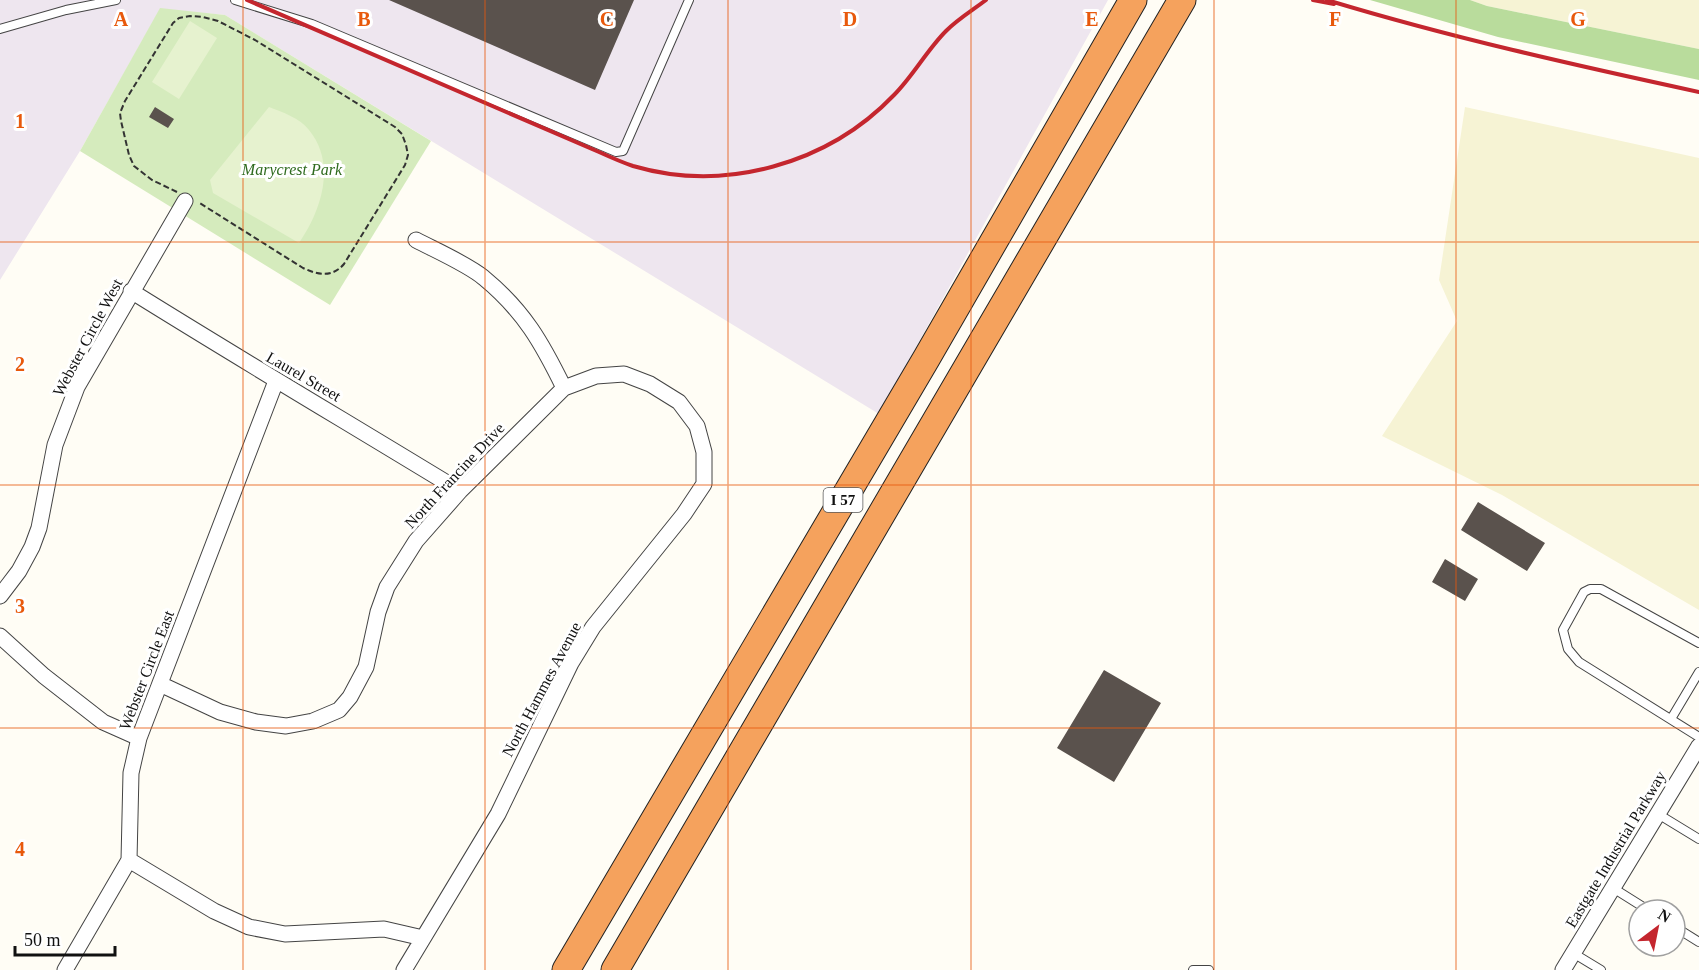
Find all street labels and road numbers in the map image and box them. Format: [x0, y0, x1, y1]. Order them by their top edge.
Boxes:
street label: Webster Circle West [49, 275, 126, 399]
street label: Laurel Street [264, 348, 344, 405]
street label: North Francine Drive [401, 419, 508, 532]
road number: I 57 [824, 488, 862, 512]
street label: Webster Circle East [116, 607, 177, 732]
street label: North Hammes Avenue [499, 619, 584, 759]
street label: Eastgate Industrial Parkway [1562, 768, 1670, 931]

